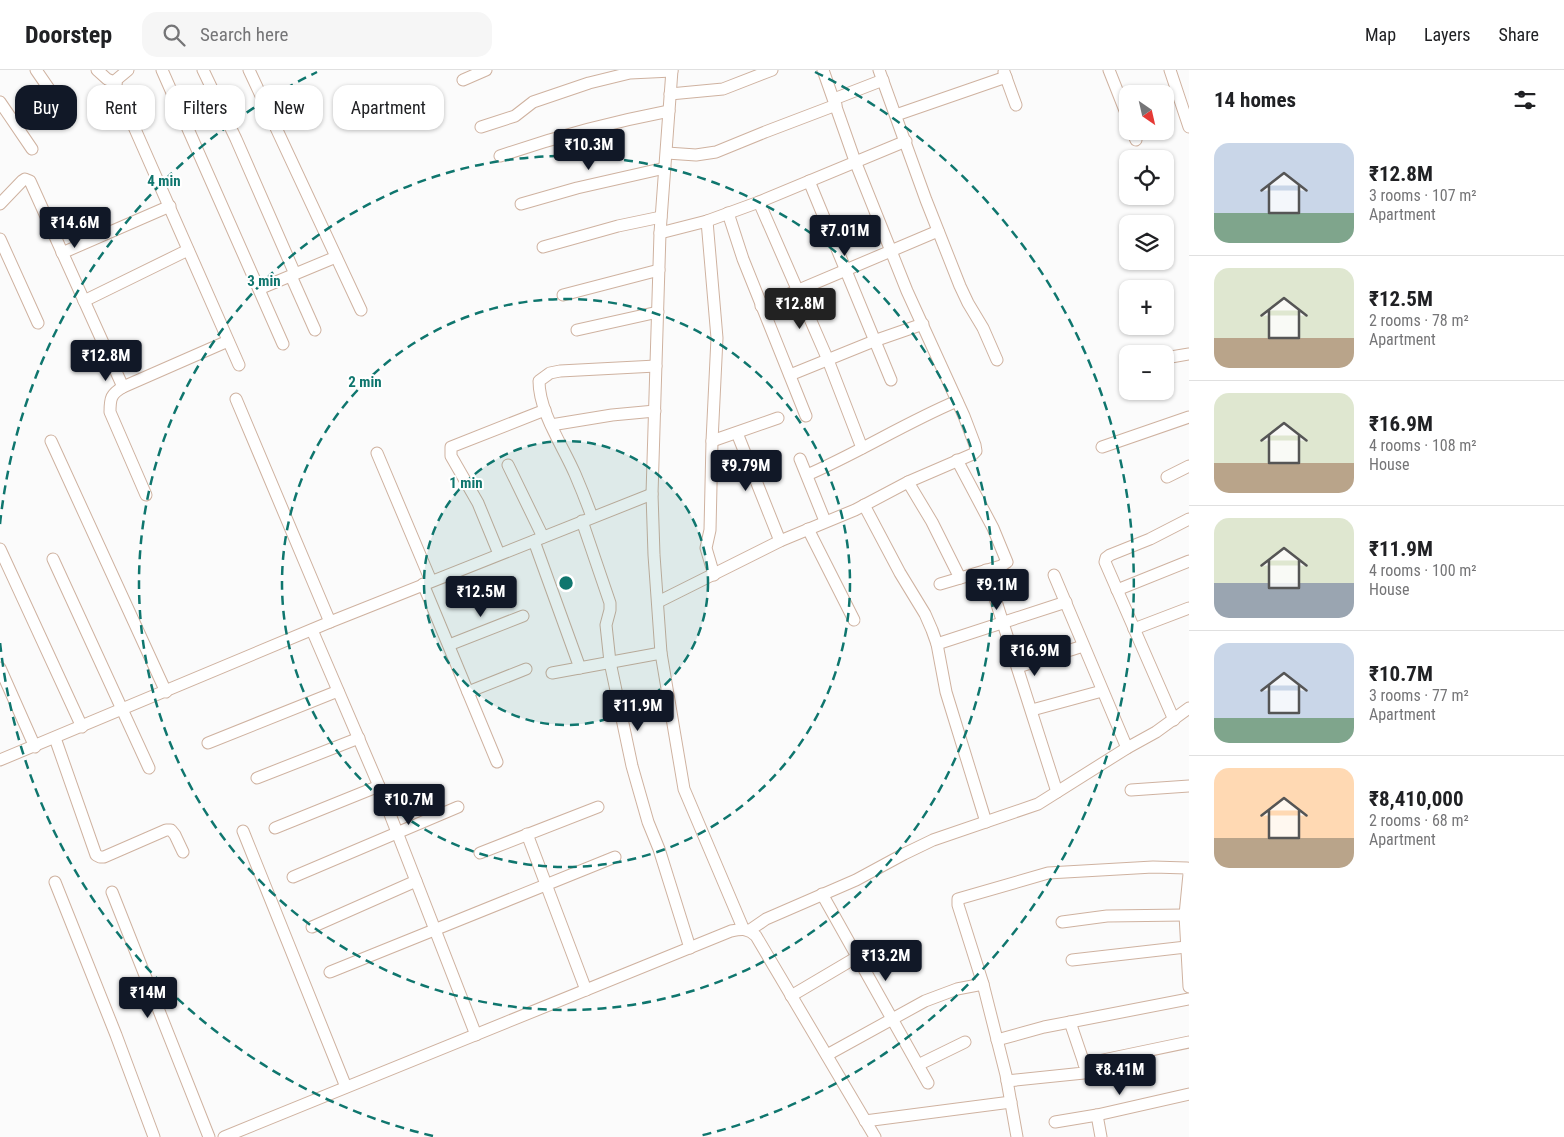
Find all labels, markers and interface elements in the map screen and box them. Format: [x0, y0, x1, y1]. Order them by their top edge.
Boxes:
search box [142, 12, 492, 57]
text: Doorstep [25, 21, 112, 49]
icon: search [160, 21, 188, 49]
text: Search here [200, 23, 288, 46]
text: Map [1365, 24, 1396, 45]
text: Layers [1424, 24, 1471, 45]
text: Share [1499, 24, 1539, 45]
chip: Buy [15, 85, 77, 130]
chip: Rent [87, 85, 155, 130]
chip: Filters [165, 85, 245, 130]
chip: New [255, 85, 323, 130]
chip: Apartment [333, 85, 444, 130]
north arrow [1119, 85, 1174, 140]
map controls [1119, 85, 1174, 400]
icon: filters [1511, 86, 1539, 114]
text: 14 homes [1214, 88, 1296, 112]
pin: ₹10.3M [548, 128, 630, 171]
text: ₹10.3M [565, 135, 613, 154]
button: locate [1119, 150, 1174, 205]
text: ₹12.8M [1369, 162, 1433, 186]
icon: home [1254, 163, 1314, 223]
text: 4 min [147, 172, 181, 190]
text: 3 rooms · 107 m² [1369, 186, 1477, 205]
text: Apartment [1369, 205, 1436, 224]
pin: ₹14.6M [34, 206, 116, 249]
text: ₹14.6M [51, 213, 99, 232]
pin: ₹7.01M [804, 214, 886, 257]
button: layers [1119, 215, 1174, 270]
text: ₹7.01M [821, 221, 869, 240]
text: 3 min [247, 272, 281, 290]
button: + [1119, 280, 1174, 335]
text: ₹12.5M [1369, 287, 1433, 311]
pin: ₹12.8M [759, 288, 841, 330]
icon: home [1254, 288, 1314, 348]
text: ₹12.8M [776, 294, 824, 313]
text: 2 rooms · 78 m² [1369, 311, 1469, 330]
text: Apartment [1369, 330, 1436, 349]
pin: ₹12.8M [65, 340, 147, 382]
button: − [1119, 345, 1174, 400]
text: ₹12.8M [82, 346, 130, 365]
text: 2 min [348, 373, 382, 391]
text: ₹16.9M [1369, 412, 1433, 436]
icon: home [1254, 413, 1314, 473]
text: 4 rooms · 108 m² [1369, 436, 1477, 455]
pin: ₹9.79M [705, 450, 787, 492]
text: House [1369, 455, 1409, 474]
text: ₹9.79M [722, 456, 770, 475]
text: 1 min [449, 474, 483, 492]
text: ₹11.9M [1369, 537, 1433, 561]
icon: home [1254, 538, 1314, 598]
text: 4 rooms · 100 m² [1369, 561, 1477, 580]
pin: ₹9.1M [962, 568, 1032, 611]
centre of rings [557, 574, 575, 592]
text: ₹9.1M [977, 575, 1017, 594]
pin: ₹12.5M [440, 576, 522, 618]
text: House [1369, 580, 1409, 599]
text: ₹12.5M [457, 582, 505, 601]
pin: ₹16.9M [994, 634, 1076, 677]
text: ₹16.9M [1011, 641, 1059, 660]
text: ₹10.7M [1369, 662, 1433, 686]
icon: home [1254, 663, 1314, 723]
text: 3 rooms · 77 m² [1369, 686, 1469, 705]
pin: ₹11.9M [597, 690, 679, 732]
text: ₹11.9M [614, 696, 662, 715]
text: Apartment [1369, 705, 1436, 724]
pin: ₹10.7M [368, 784, 450, 826]
text: ₹8,410,000 [1369, 787, 1464, 811]
icon: home [1254, 788, 1314, 848]
text: ₹10.7M [385, 790, 433, 809]
text: 2 rooms · 68 m² [1369, 811, 1469, 830]
text: Apartment [1369, 830, 1436, 849]
pin: ₹13.2M [845, 940, 927, 982]
text: ₹13.2M [862, 946, 910, 965]
pin: ₹14M [118, 976, 178, 1019]
text: ₹14M [130, 983, 166, 1002]
pin: ₹8.41M [1079, 1054, 1161, 1096]
text: ₹8.41M [1096, 1060, 1144, 1079]

